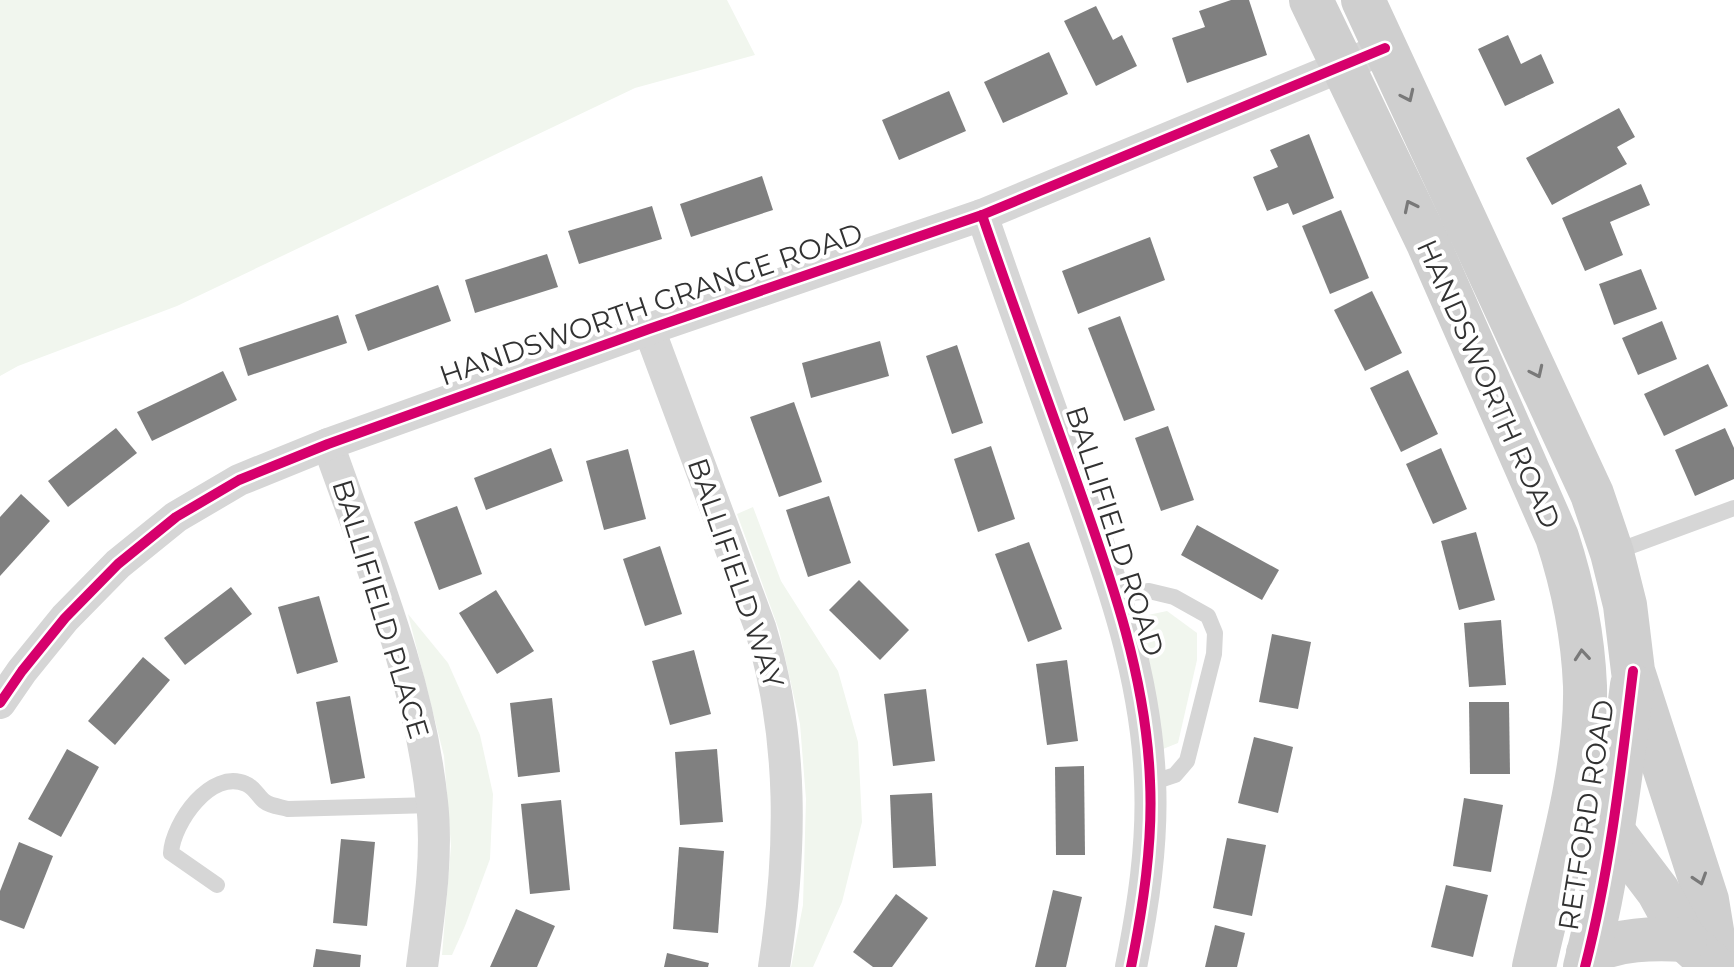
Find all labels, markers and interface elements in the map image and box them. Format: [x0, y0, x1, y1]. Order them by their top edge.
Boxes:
one-way arrow [1398, 88, 1414, 103]
one-way arrow [1404, 199, 1420, 214]
street label: HANDSWORTH GRANGE ROAD [435, 215, 867, 393]
street label: HANDSWORTH ROAD [1410, 234, 1568, 534]
one-way arrow [1528, 364, 1544, 379]
street label: BALLIFIELD ROAD [1058, 402, 1172, 660]
street label: BALLIFIELD WAY [681, 454, 791, 693]
street label: BALLIFIELD PLACE [325, 475, 437, 743]
one-way arrow [1574, 648, 1591, 661]
street label: RETFORD ROAD [1551, 697, 1621, 933]
one-way arrow [1690, 871, 1706, 885]

